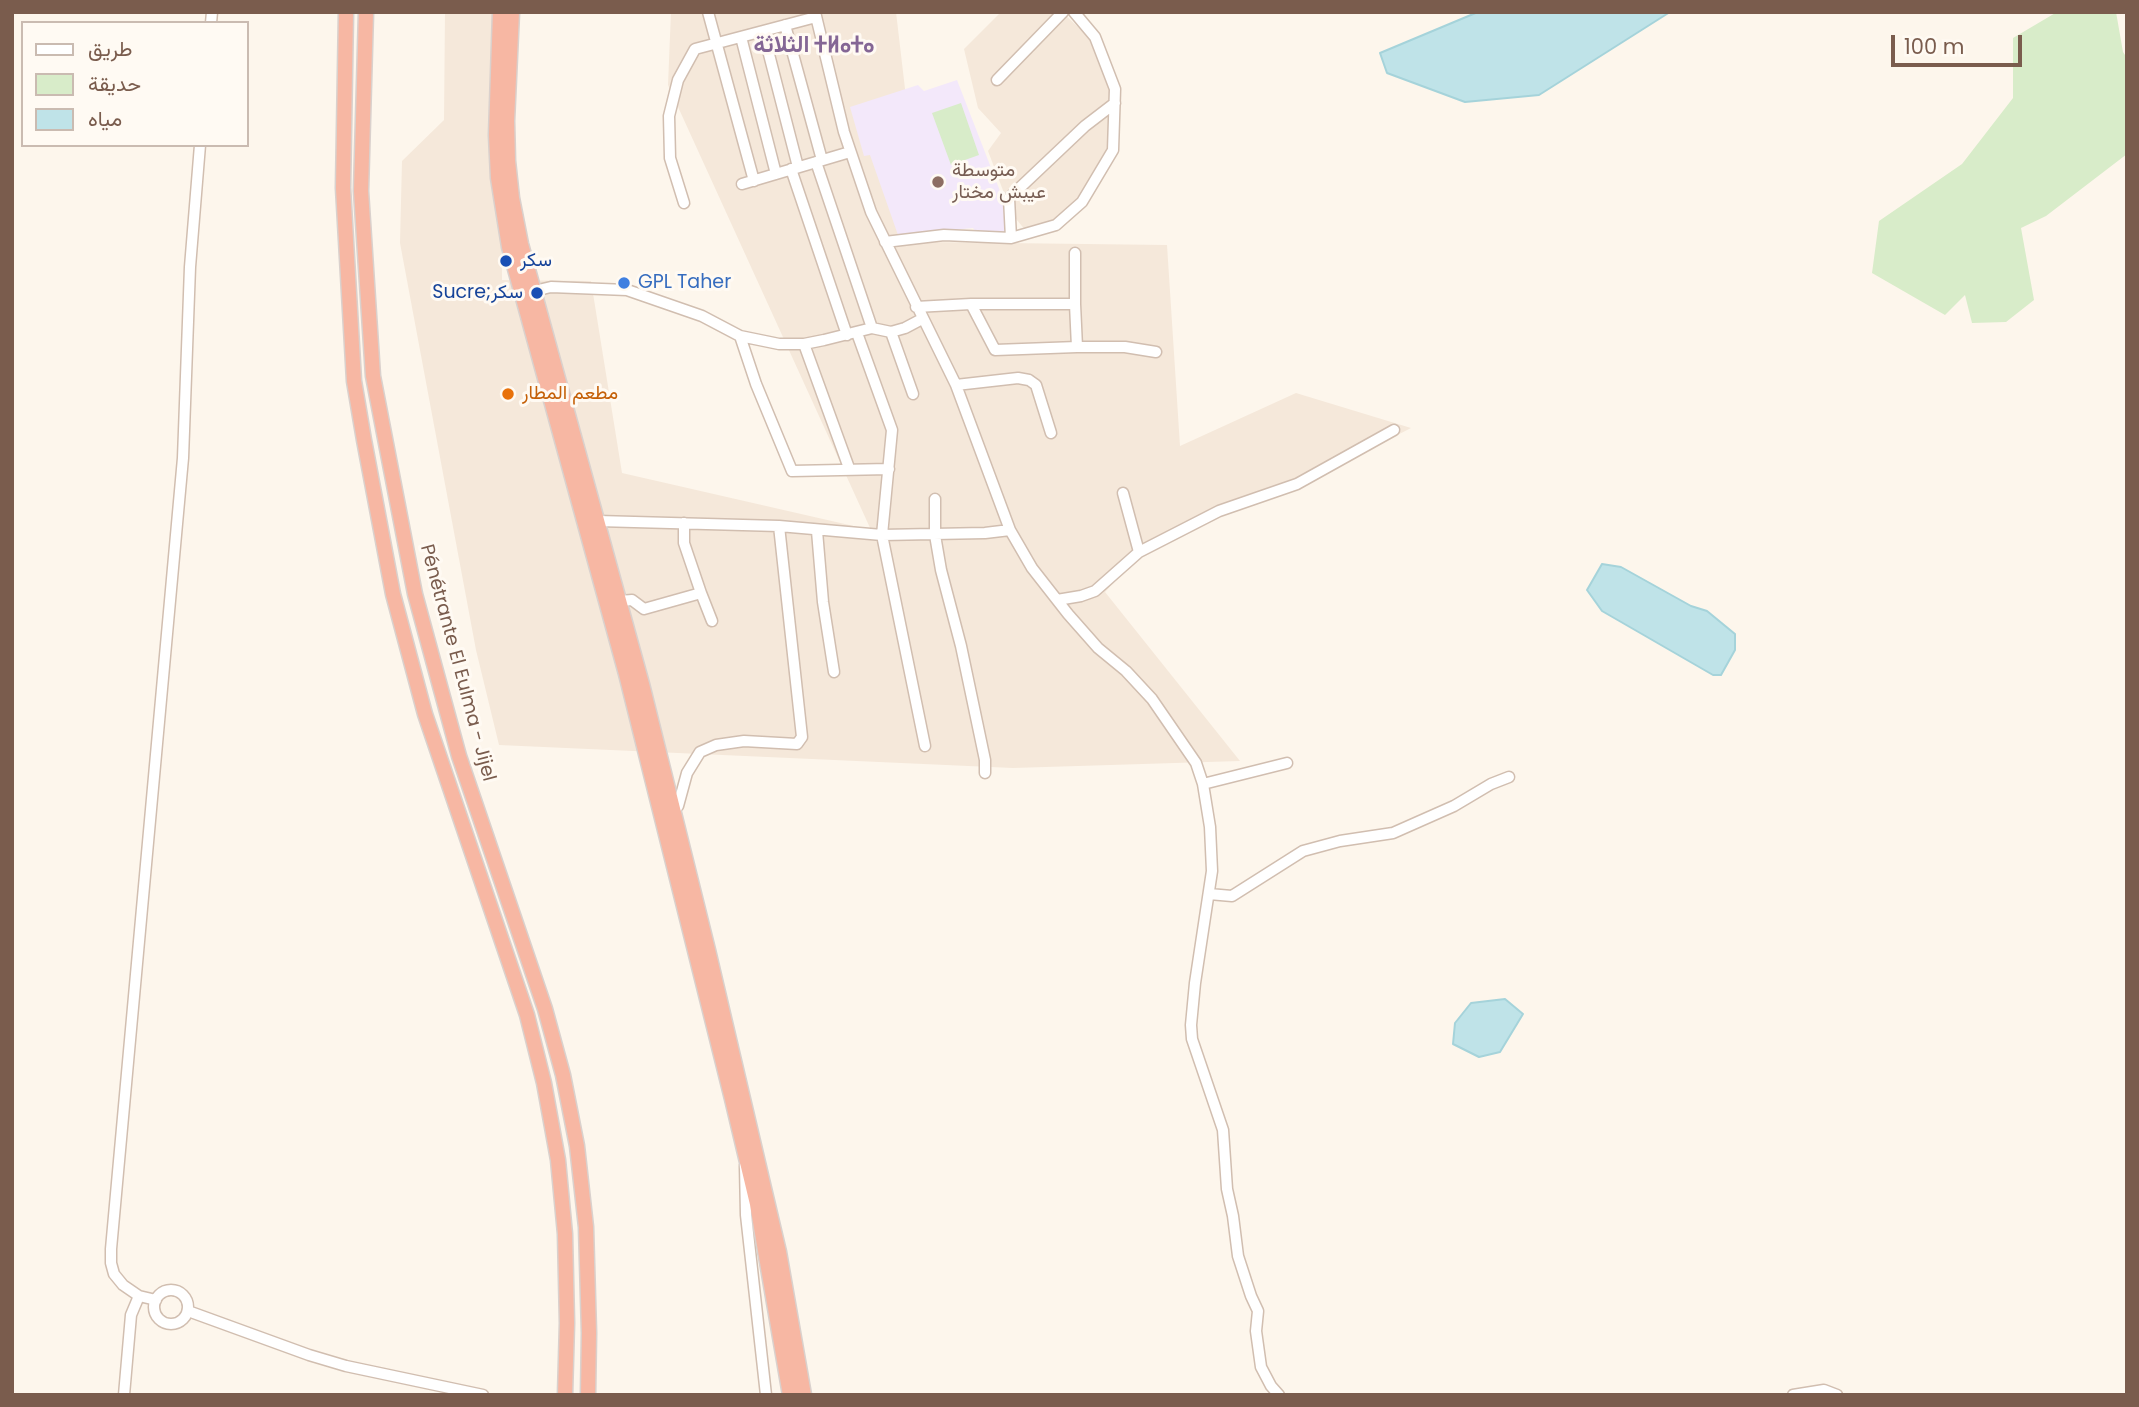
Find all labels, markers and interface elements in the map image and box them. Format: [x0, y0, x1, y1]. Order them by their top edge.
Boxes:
legend [21, 21, 248, 147]
scale bar [1894, 21, 2025, 65]
district label: الثلاثة ⵜⵍⴰⵜⴰ [754, 32, 874, 60]
text: 100 m [1904, 32, 1964, 61]
text: طريق [88, 34, 133, 63]
text: حديقة [88, 69, 141, 98]
text: مياه [88, 104, 122, 133]
place label: متوسطة عيبش مختار [952, 160, 1046, 204]
marker: متوسطة عيبش مختار [930, 174, 946, 190]
place label: سكر [520, 250, 552, 272]
marker: سكر [498, 253, 514, 269]
place label: GPL Taher [638, 272, 731, 294]
marker: GPL Taher [616, 275, 632, 291]
place label: Sucre;سكر [432, 282, 523, 304]
marker: Sucre;سكر [529, 285, 545, 301]
place label: مطعم المطار [522, 383, 618, 405]
marker: مطعم المطار [500, 386, 516, 402]
street label: Pénétrante El Eulma - Jijel [414, 542, 500, 784]

